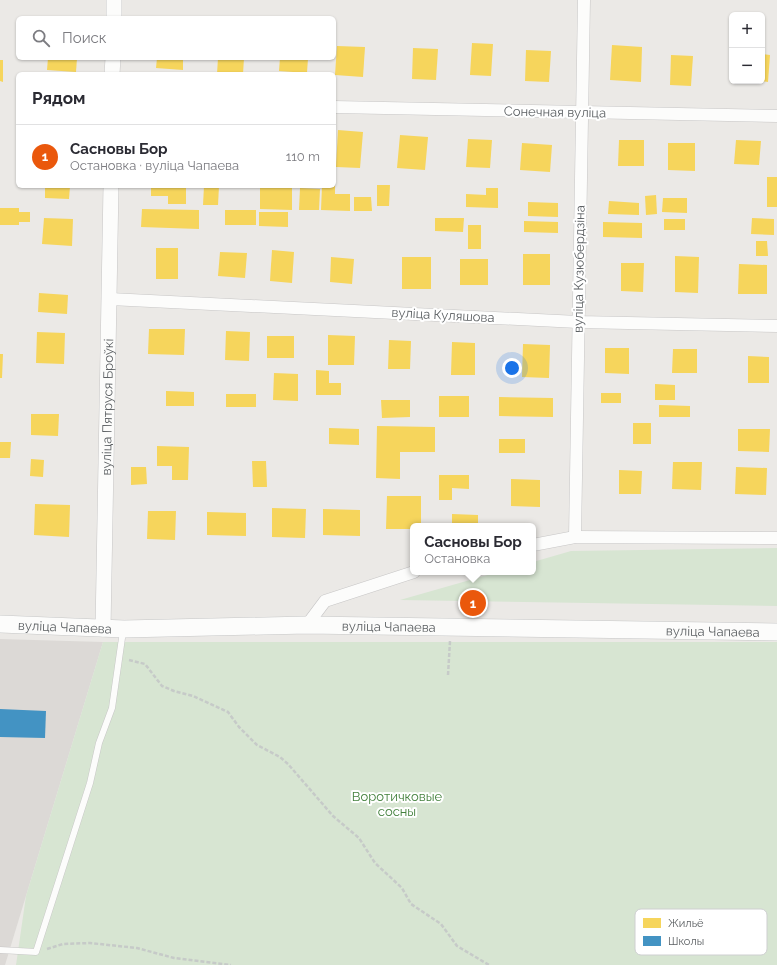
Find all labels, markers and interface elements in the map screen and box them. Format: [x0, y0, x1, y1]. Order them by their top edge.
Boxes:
map controls [729, 12, 765, 84]
button: + [729, 12, 765, 48]
search box [16, 16, 336, 60]
icon: search [30, 27, 52, 49]
text: Поиск [62, 29, 107, 47]
button: − [729, 48, 765, 84]
text: Рядом [32, 88, 85, 108]
street label: Сонечная вуліца [504, 104, 606, 120]
text: Сасновы Бор [70, 140, 168, 158]
text: 1 [42, 149, 48, 164]
text: 110 m [286, 149, 320, 164]
text: Остановка · вуліца Чапаева [70, 158, 239, 173]
street label: вуліца Кузюбердзіна [570, 205, 588, 333]
street label: вуліца Куляшова [391, 305, 495, 325]
street label: вуліца Пятруся Броўкі [98, 338, 116, 476]
your location [502, 358, 522, 378]
popup [410, 523, 536, 575]
text: Сасновы Бор [424, 533, 522, 551]
text: Остановка [424, 551, 490, 566]
pin: 1 [460, 588, 486, 618]
street label: вуліца Чапаева [18, 617, 112, 636]
street label: вуліца Чапаева [342, 618, 436, 634]
street label: вуліца Чапаева [666, 623, 760, 639]
park label: Воротичковые сосны [352, 789, 443, 819]
legend [635, 909, 767, 955]
text: Жильё [668, 917, 704, 930]
text: Школы [668, 935, 704, 948]

